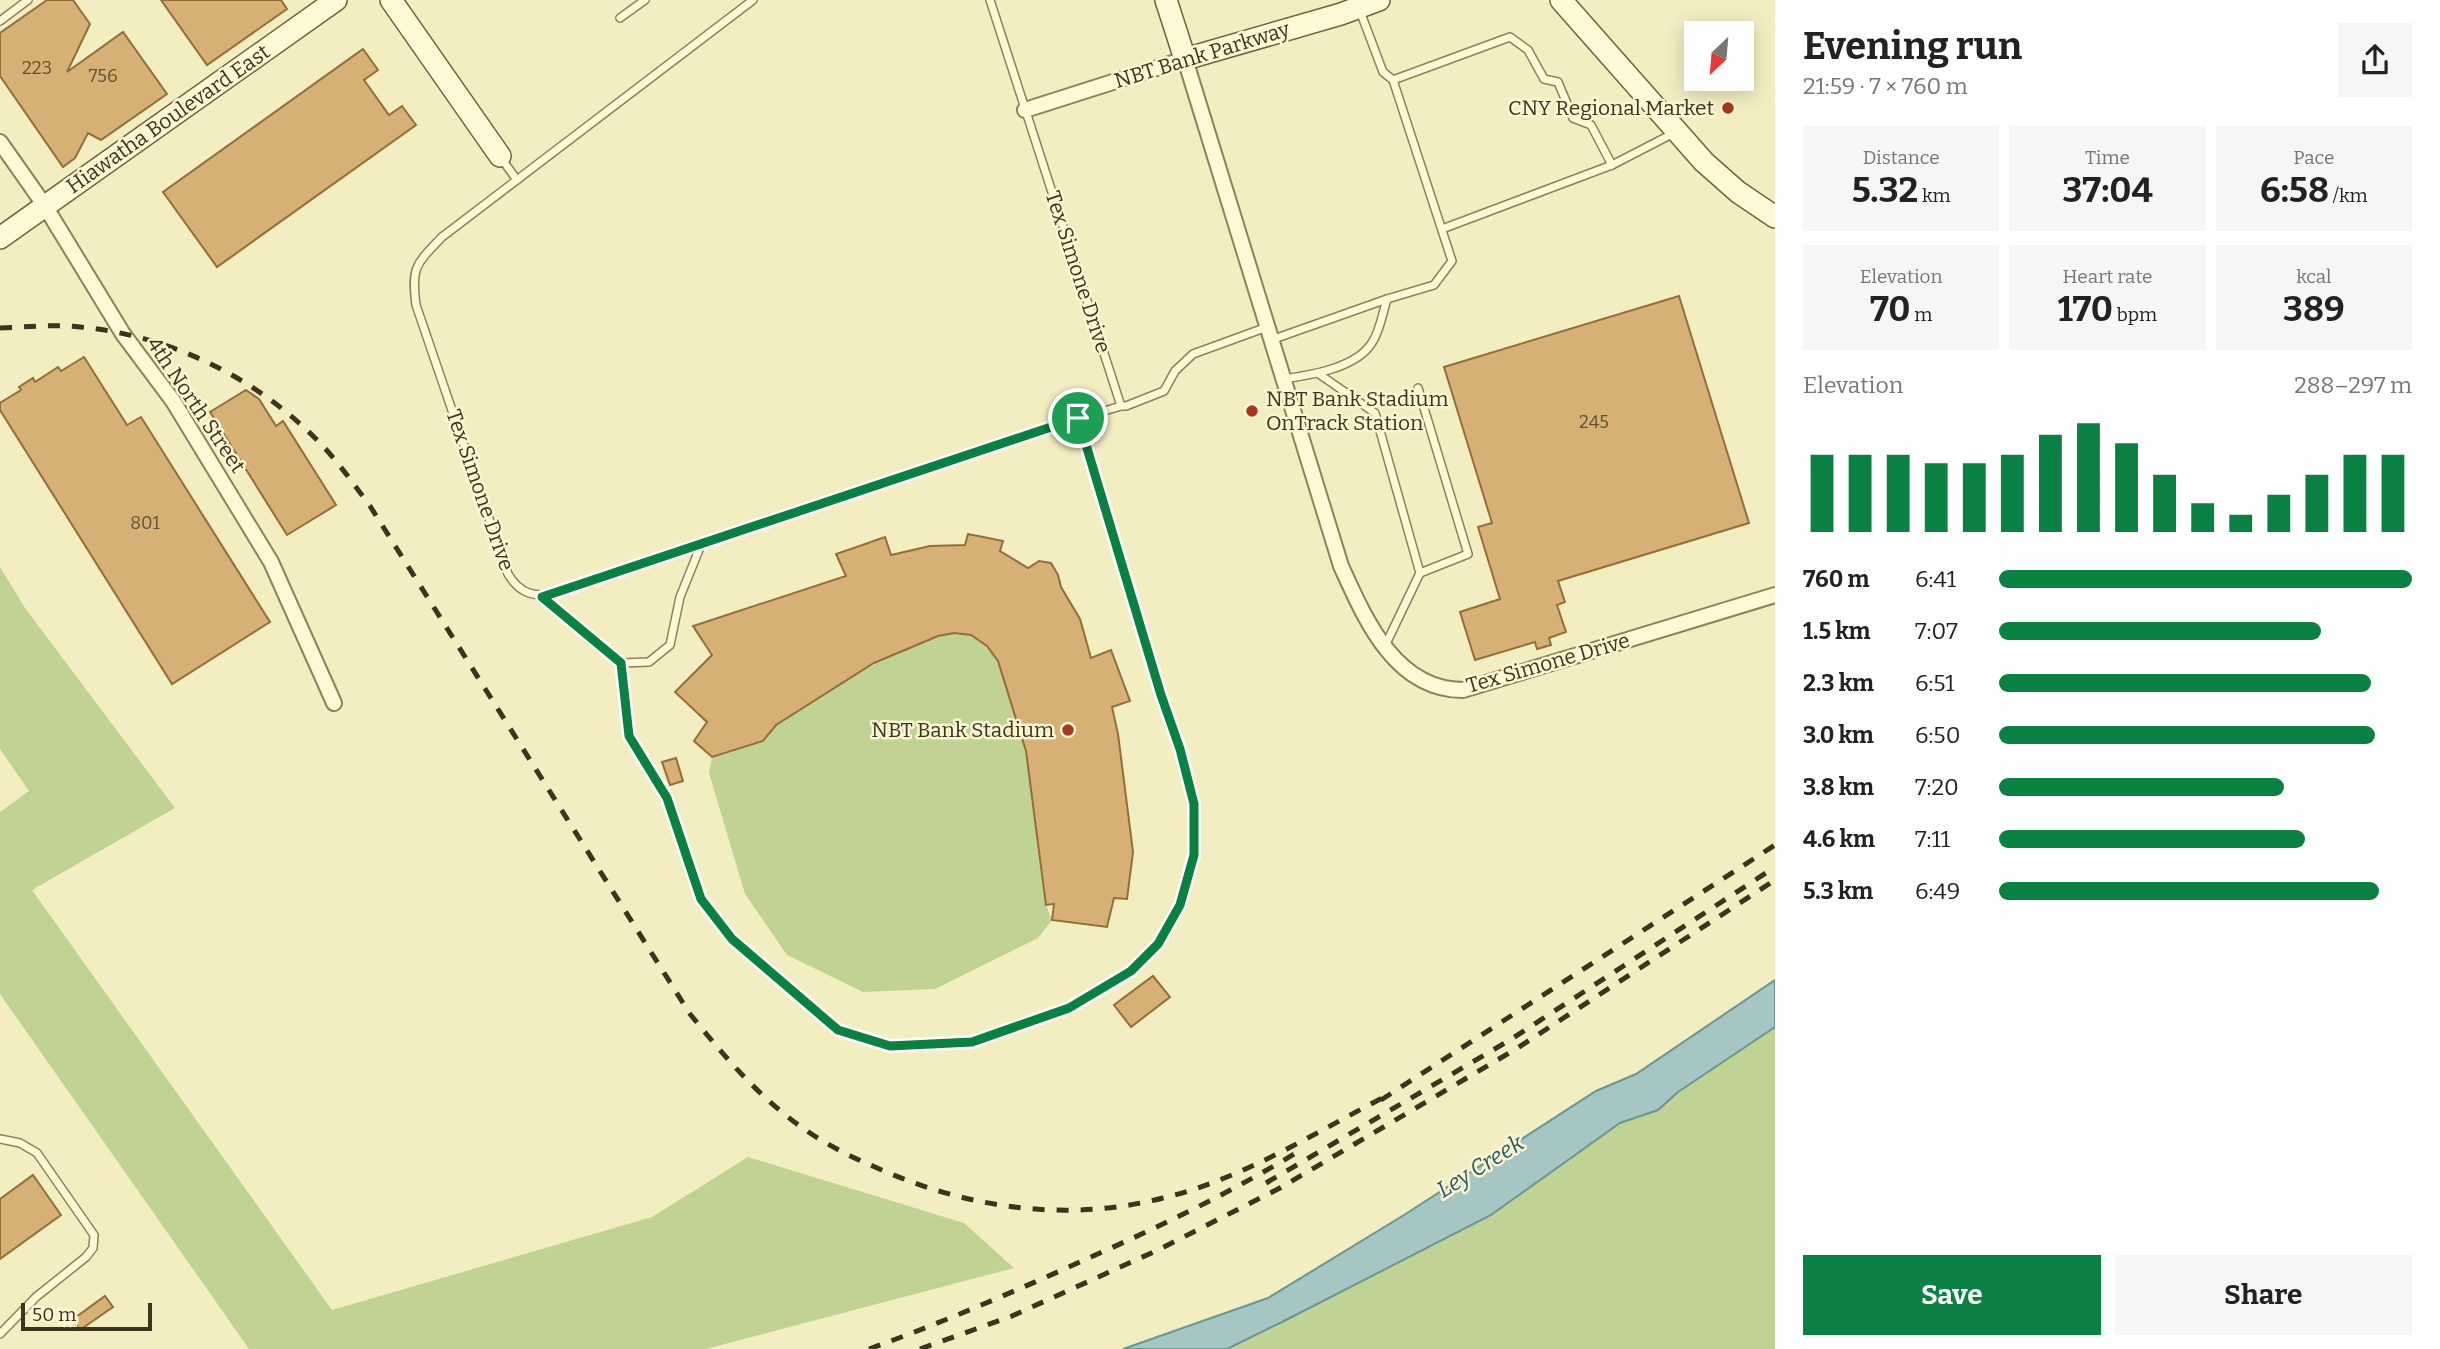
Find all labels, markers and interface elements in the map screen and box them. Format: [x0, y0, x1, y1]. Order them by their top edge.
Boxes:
street label: NBT Bank Parkway [1111, 16, 1294, 94]
north arrow [1684, 21, 1754, 91]
map controls [1684, 21, 1754, 91]
text: Evening run [1803, 23, 2022, 69]
button: share [2338, 23, 2412, 97]
street label: Hiawatha Boulevard East [61, 39, 275, 199]
house number: 223 [22, 57, 52, 79]
house number: 756 [89, 65, 117, 87]
text: 21:59 · 7 × 760 m [1803, 72, 1968, 100]
place label: CNY Regional Market [1508, 95, 1714, 121]
marker: CNY Regional Market [1720, 100, 1736, 116]
text: Distance [1863, 146, 1940, 169]
text: Time [2085, 146, 2130, 169]
text: Pace [2293, 146, 2334, 169]
text: 5.32 [1852, 169, 1918, 211]
text: 37:04 [2062, 169, 2153, 211]
text: 6:58 [2260, 169, 2329, 211]
text: km [1918, 184, 1951, 207]
text: /km [2329, 184, 2368, 207]
street label: Tex Simone Drive [1040, 188, 1116, 356]
text: Elevation [1860, 265, 1943, 288]
text: Heart rate [2063, 265, 2152, 288]
text: kcal [2296, 265, 2332, 288]
text: 70 [1870, 288, 1910, 330]
text: 170 [2058, 288, 2113, 330]
text: 389 [2283, 288, 2345, 330]
text: m [1910, 303, 1932, 326]
text: bpm [2113, 303, 2157, 326]
street label: 4th North Street [141, 332, 251, 478]
text: Elevation [1803, 371, 1903, 399]
text: 288–297 m [2294, 371, 2412, 399]
place label: NBT Bank Stadium OnTrack Station [1266, 386, 1449, 436]
pin [1048, 388, 1108, 448]
icon: arrive [1059, 399, 1097, 437]
marker: NBT Bank Stadium OnTrack Station [1244, 403, 1260, 419]
street label: Tex Simone Drive [440, 406, 520, 574]
house number: 245 [1579, 411, 1609, 433]
house number: 801 [130, 512, 160, 534]
text: 760 m [1803, 565, 1869, 593]
text: 6:41 [1915, 565, 1956, 593]
text: 1.5 km [1803, 617, 1870, 645]
text: 7:07 [1915, 617, 1958, 645]
street label: Tex Simone Drive [1463, 627, 1633, 699]
text: 2.3 km [1803, 669, 1874, 697]
text: 6:51 [1915, 669, 1955, 697]
place label: NBT Bank Stadium [871, 717, 1054, 743]
text: 3.0 km [1803, 721, 1874, 749]
text: 6:50 [1915, 721, 1960, 749]
marker: NBT Bank Stadium [1060, 722, 1076, 738]
text: 3.8 km [1803, 773, 1874, 801]
text: 7:20 [1915, 773, 1959, 801]
text: 4.6 km [1803, 825, 1875, 853]
text: 7:11 [1915, 825, 1950, 853]
text: 5.3 km [1803, 877, 1873, 905]
text: 6:49 [1915, 877, 1960, 905]
water label: Ley Creek [1431, 1128, 1529, 1204]
button: Save [1803, 1255, 2101, 1335]
button: Share [2115, 1255, 2412, 1335]
scale bar [21, 1300, 152, 1332]
text: 50 m [32, 1303, 76, 1326]

